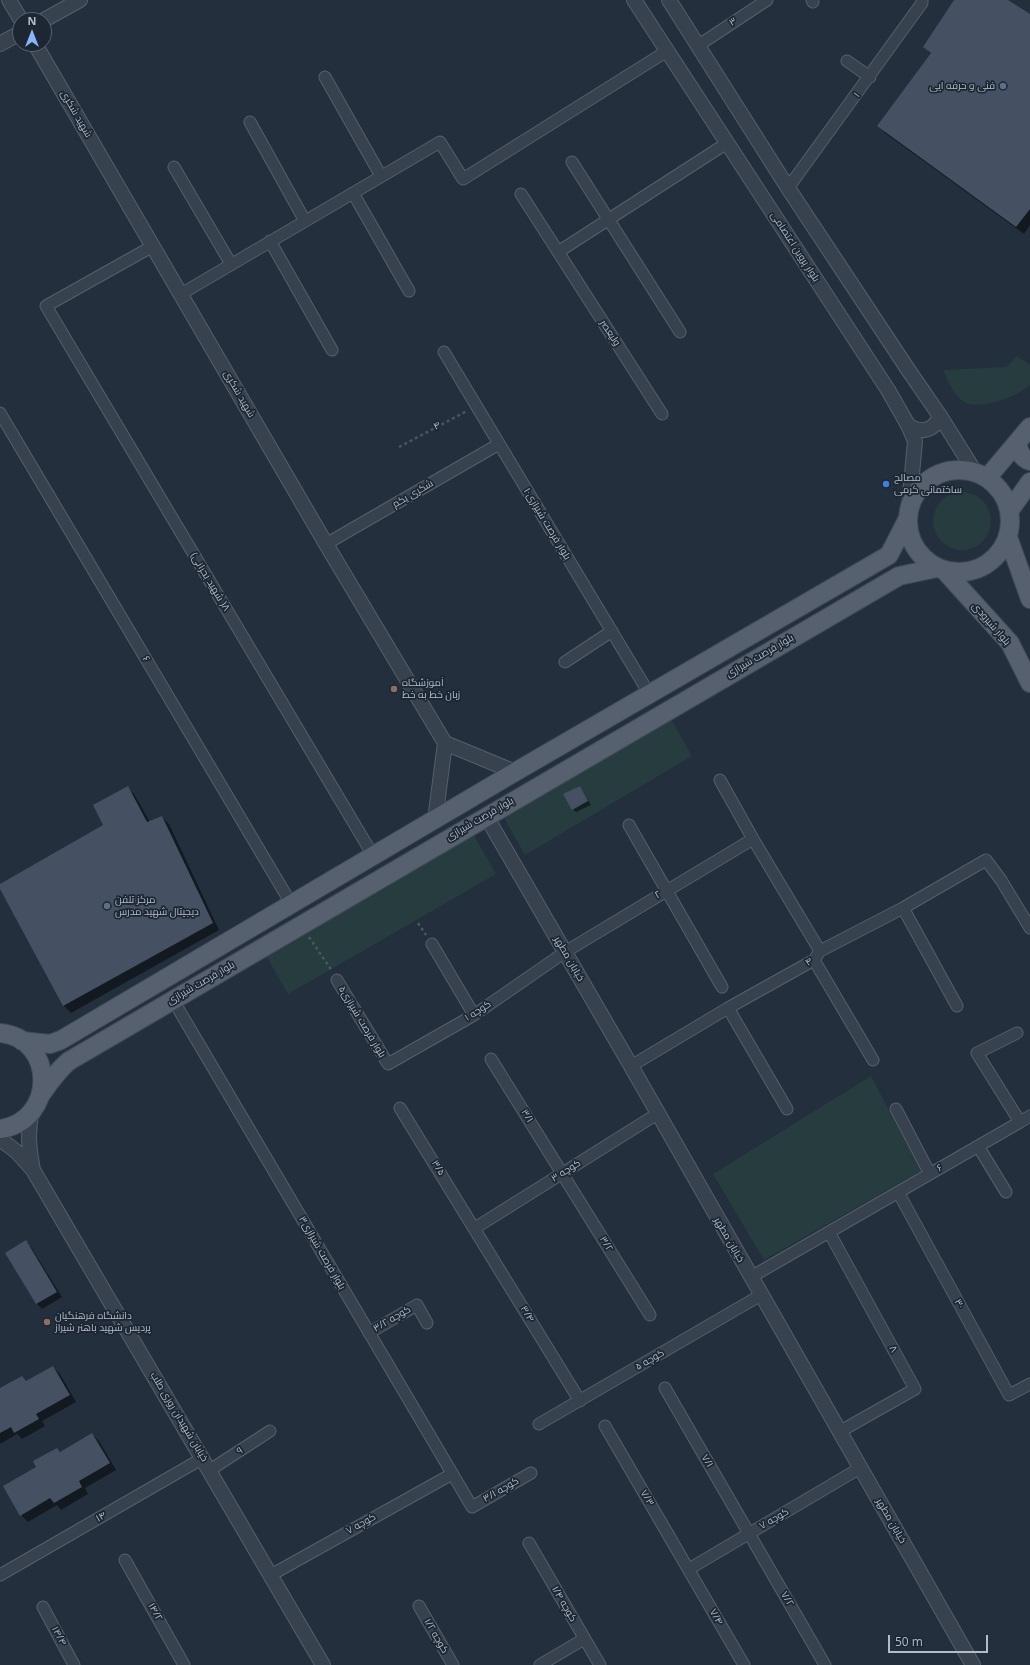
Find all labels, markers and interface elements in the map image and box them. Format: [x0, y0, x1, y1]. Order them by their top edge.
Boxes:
north arrow [12, 12, 52, 52]
text: N [28, 13, 36, 28]
street label: ۳ [727, 15, 739, 29]
place label: فنی و حرفه ایی [929, 80, 995, 92]
marker: فنی و حرفه ایی [998, 81, 1008, 91]
street label: شهید شکری [58, 88, 94, 140]
street label: ۱ [851, 90, 863, 100]
street label: بلوار پروین اعتصامی [768, 210, 822, 284]
street label: ولیعصر [597, 318, 623, 348]
street label: شهید شکری [221, 368, 257, 420]
street label: ۴ [431, 419, 443, 433]
place label: مصالح ساختمانی کرمی [894, 472, 962, 496]
street label: شکری یکم [390, 477, 436, 511]
marker: مصالح ساختمانی کرمی [881, 479, 891, 489]
street label: بلوار فرصت شیرازی۱۰ [521, 486, 573, 562]
street label: (شهید بَحرانی )۸ [188, 550, 232, 614]
street label: بلوار شیرودی [969, 600, 1013, 648]
street label: بلوار فرصت شیرازی [724, 632, 796, 680]
street label: ۶ [140, 654, 152, 664]
place label: آموزشگاه زبان خط به خط [402, 677, 460, 700]
marker: آموزشگاه زبان خط به خط [389, 684, 399, 694]
street label: بلوار فرصت شیرازی [444, 795, 516, 843]
street label: ۲ [653, 888, 663, 902]
place label: مرکز تلفن دیجیتال شهید مدرس [115, 894, 199, 918]
marker: مرکز تلفن دیجیتال شهید مدرس [102, 901, 112, 911]
street label: خیابان مطهر [551, 934, 587, 984]
street label: ۴ [803, 955, 815, 969]
street label: بلوار فرصت شیرازی [165, 959, 237, 1007]
street label: بلوار فرصت شیرازی۵ [336, 984, 388, 1060]
street label: کوچه ۱ [463, 998, 493, 1024]
street label: ۳/۱ [518, 1107, 536, 1125]
street label: کوچه ۳ [549, 1157, 583, 1185]
street label: ۳/۵ [429, 1158, 447, 1178]
street label: ۶ [935, 1162, 945, 1174]
street label: ۳بلوار فرصت شیرازی [296, 1214, 348, 1292]
street label: خیابان مطهر [711, 1215, 747, 1265]
street label: ۳/۲ [597, 1234, 615, 1254]
street label: ۳۰ [952, 1297, 966, 1311]
street label: کوچه ۳/۲ [371, 1303, 413, 1335]
street label: ۳/۴ [517, 1304, 537, 1324]
place label: دانشگاه فرهنگیان پردیس شهید باهنر شیراز [55, 1310, 151, 1334]
marker: دانشگاه فرهنگیان پردیس شهید باهنر شیراز [42, 1317, 52, 1327]
street label: ۸ [886, 1343, 900, 1355]
street label: کوچه ۵ [633, 1347, 667, 1373]
street label: خیابان شهیدان روزی طلب [147, 1370, 211, 1464]
street label: ۹ [235, 1445, 245, 1457]
street label: ۷/۱ [699, 1452, 715, 1470]
street label: کوچه ۳/۱ [481, 1475, 521, 1505]
street label: ۷/۳ [638, 1488, 656, 1508]
street label: خیابان مطهر [873, 1496, 909, 1546]
street label: کوچه ۷ [757, 1506, 791, 1532]
street label: ۱۴ [94, 1509, 108, 1525]
street label: کوچه ۷ [344, 1511, 378, 1537]
street label: کوچه ۱/۴ [549, 1584, 579, 1624]
street label: ۷/۲ [778, 1589, 796, 1609]
street label: ۱۴/۲ [145, 1601, 165, 1623]
street label: ۷/۴ [707, 1607, 725, 1627]
street label: کوچه ۱/۲ [421, 1617, 451, 1655]
street label: ۱۴/۴ [49, 1624, 69, 1648]
scale bar [890, 1627, 990, 1653]
text: 50 m [895, 1633, 923, 1650]

